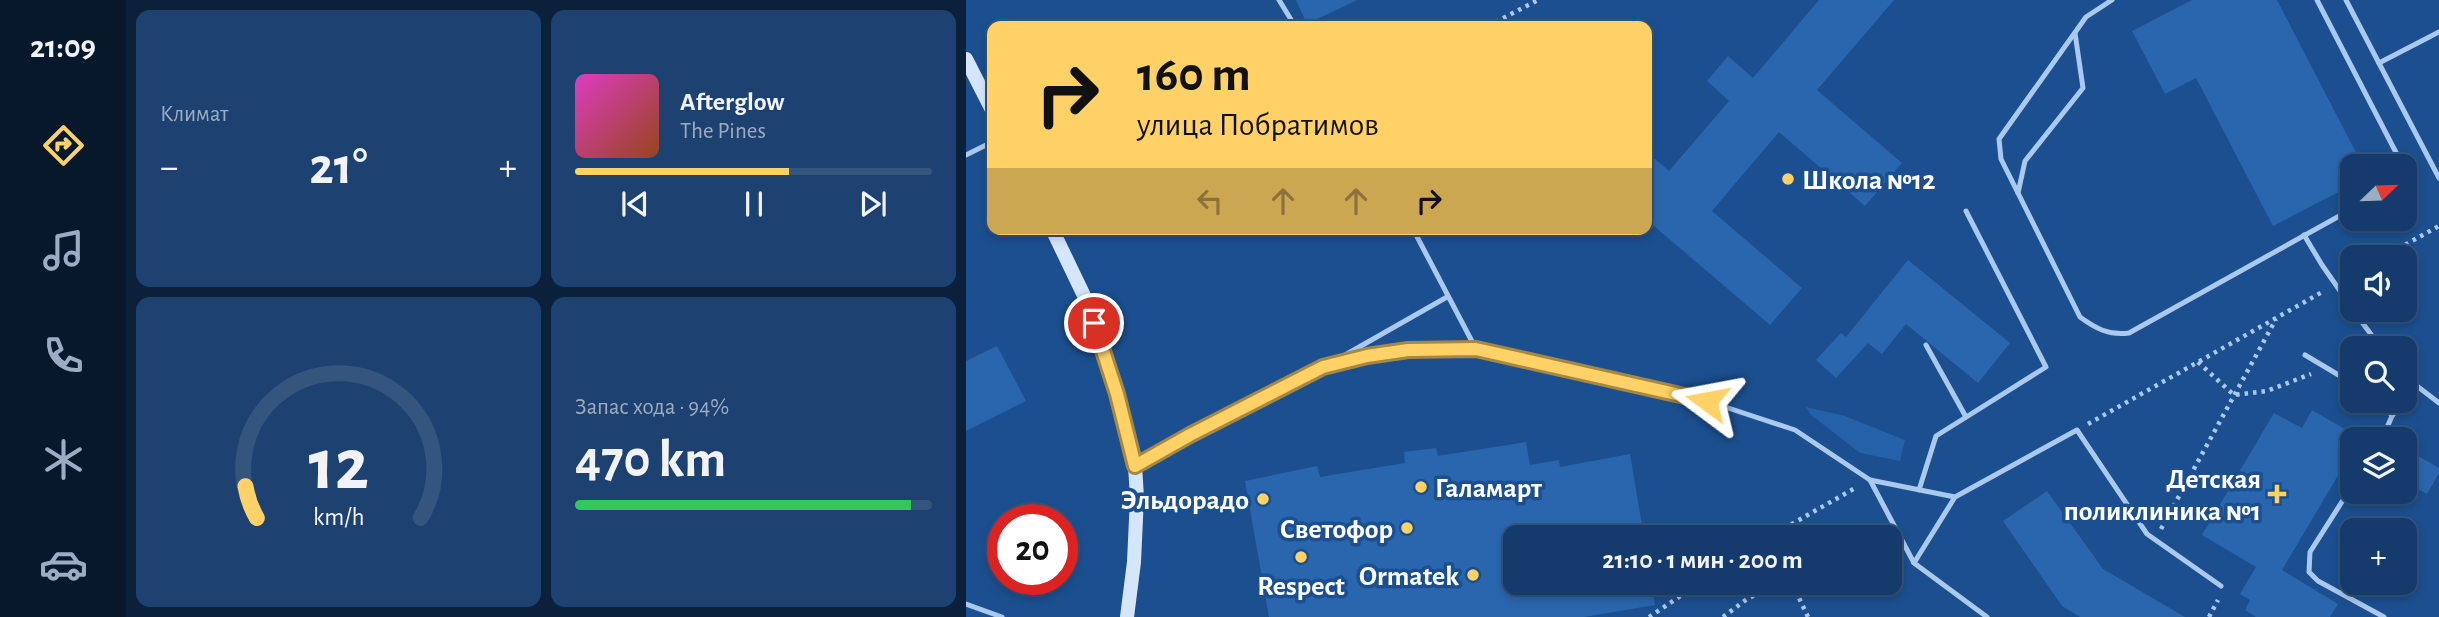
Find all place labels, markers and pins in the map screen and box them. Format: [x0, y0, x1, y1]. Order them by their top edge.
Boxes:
place label: Школа №12 [1802, 167, 1935, 195]
marker: Школа №12 [1780, 171, 1796, 187]
pin [1064, 293, 1124, 353]
place label: Детская поликлиника №1 [2064, 466, 2261, 526]
place label: Галамарт [1435, 475, 1543, 503]
marker: Галамарт [1413, 479, 1429, 495]
marker: Детская поликлиника №1 [2267, 484, 2287, 504]
place label: Эльдорадо [1120, 487, 1249, 515]
marker: Эльдорадо [1255, 491, 1271, 507]
place label: Светофор [1280, 516, 1393, 544]
marker: Светофор [1399, 520, 1415, 536]
marker: Respect [1293, 549, 1309, 565]
place label: Ormatek [1359, 563, 1459, 591]
marker: Ormatek [1465, 567, 1481, 583]
place label: Respect [1257, 573, 1345, 601]

